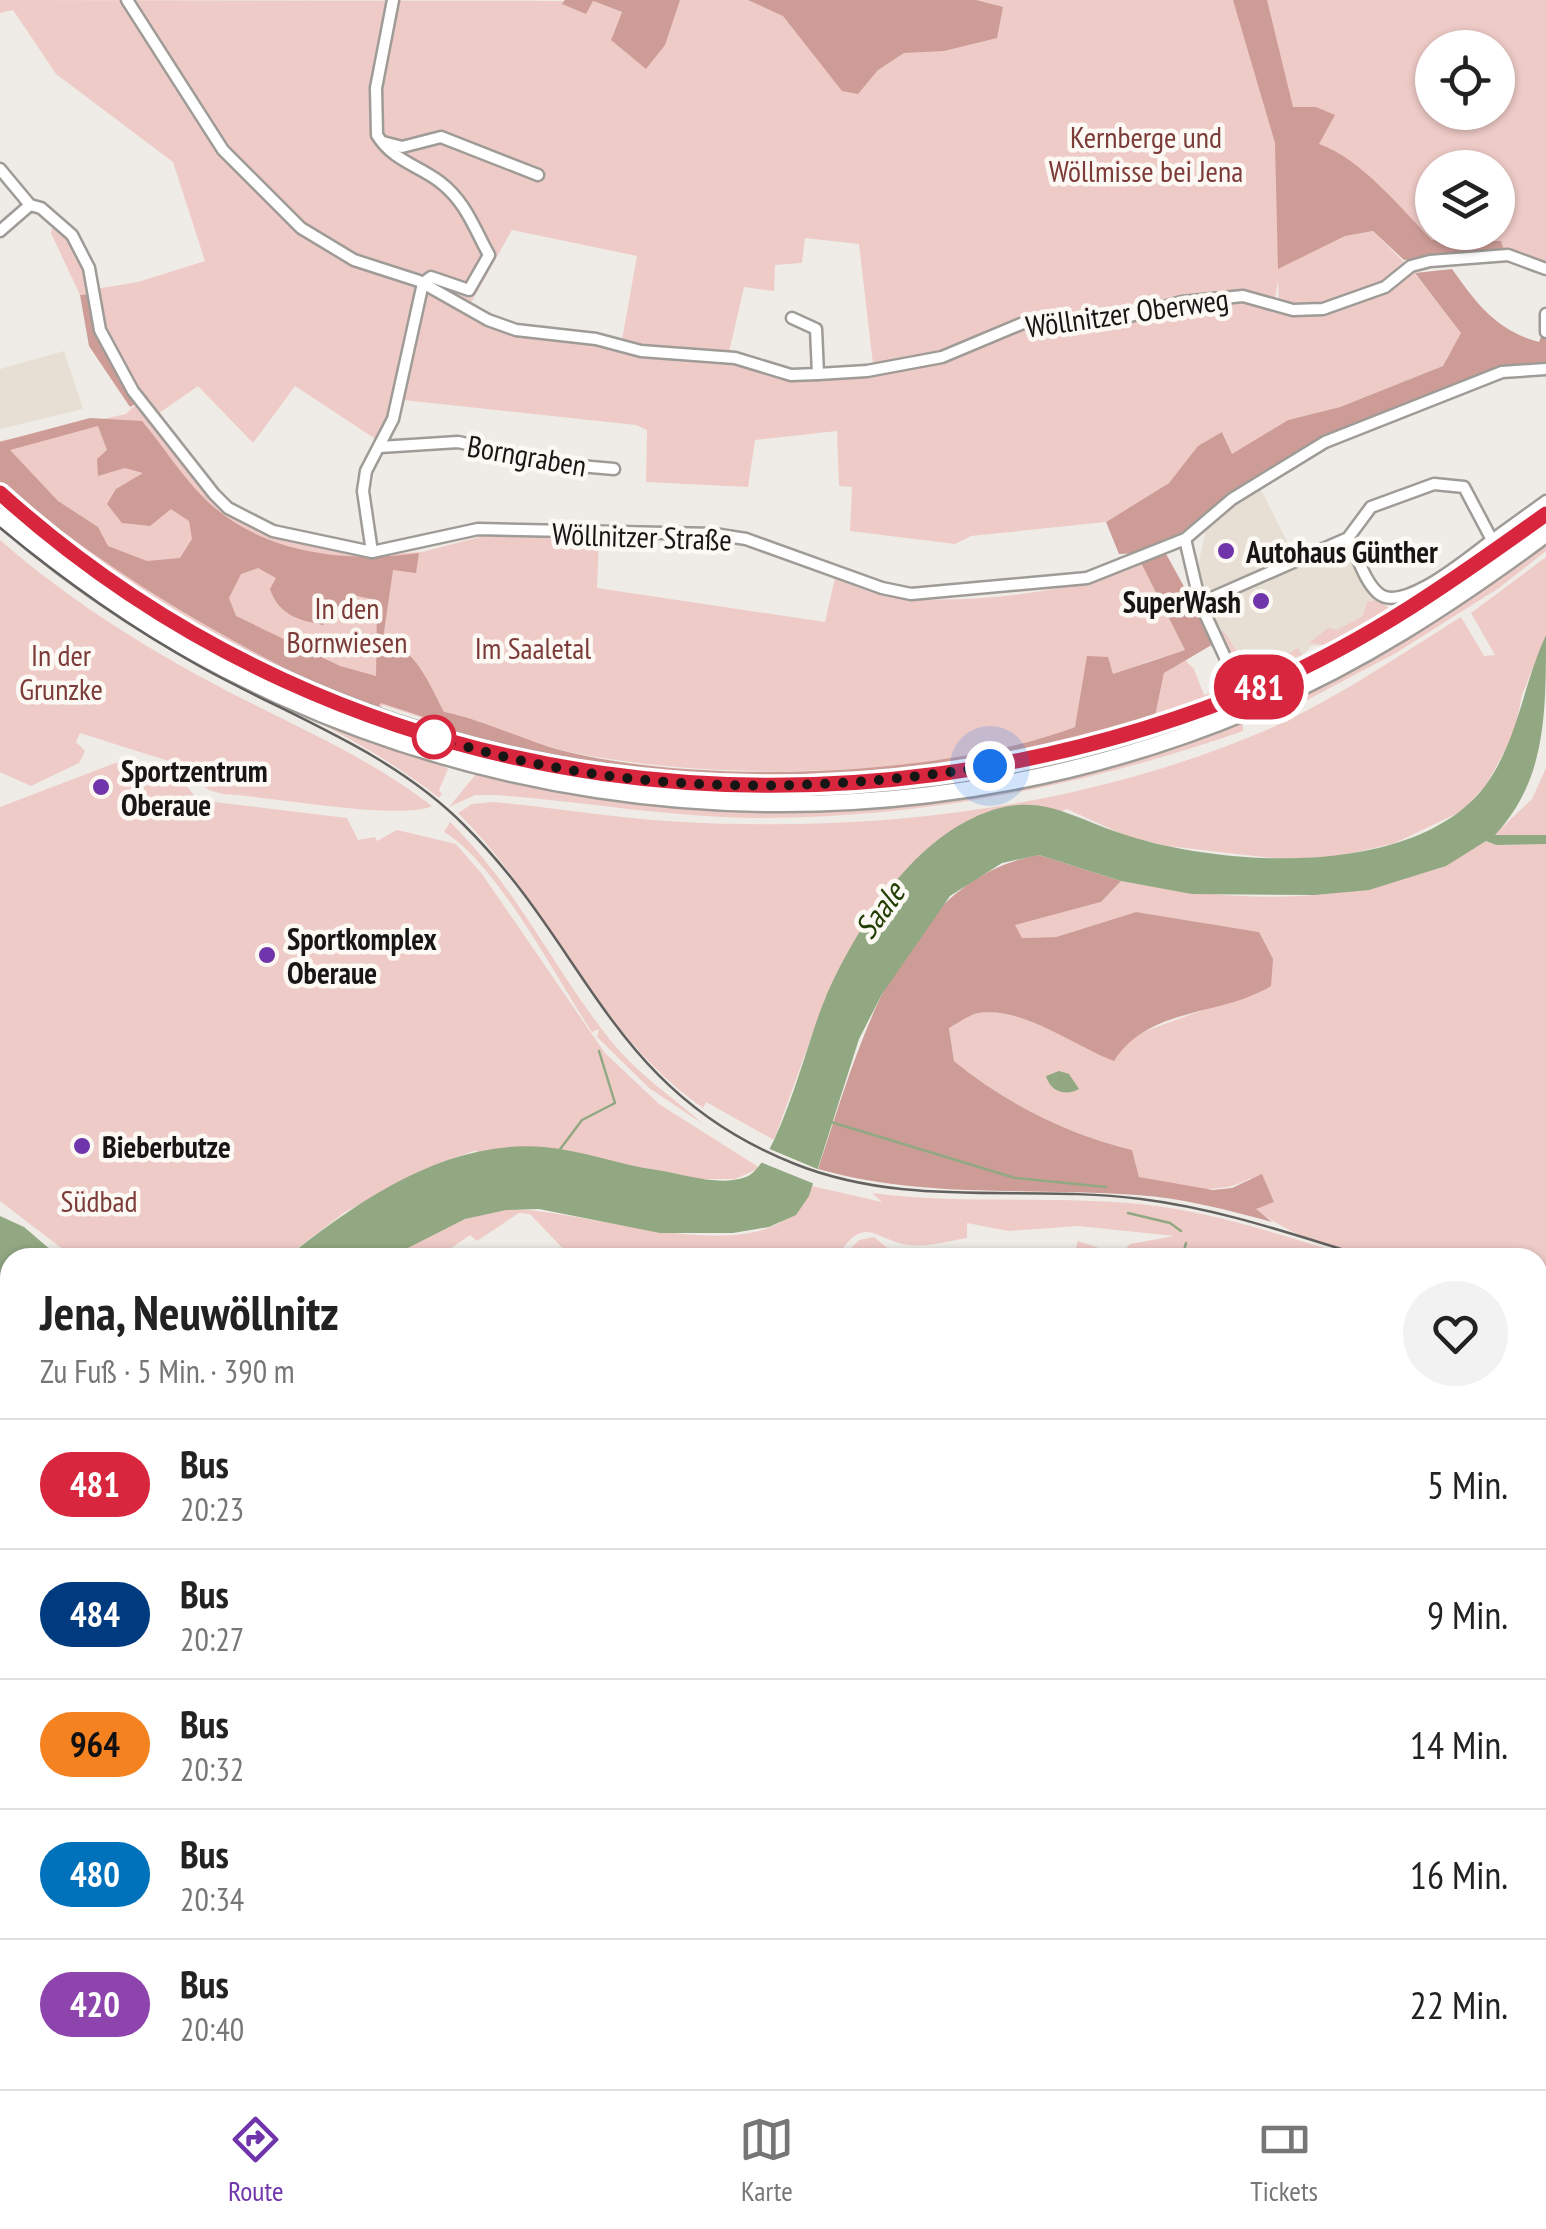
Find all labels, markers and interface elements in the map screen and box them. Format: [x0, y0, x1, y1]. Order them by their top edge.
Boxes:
map controls [1415, 30, 1515, 250]
button: locate [1415, 30, 1515, 130]
park label: Kernberge und Wöllmisse bei Jena [1049, 117, 1243, 190]
button: layers [1415, 150, 1515, 250]
street label: Wöllnitzer Oberweg [1023, 278, 1231, 346]
street label: Borngraben [464, 425, 590, 485]
street label: Wöllnitzer Straße [551, 513, 733, 559]
place label: Autohaus Günther [1245, 532, 1438, 571]
marker: Autohaus Günther [1215, 540, 1237, 562]
place label: SuperWash [1123, 582, 1241, 621]
park label: In den Bornwiesen [287, 588, 407, 661]
marker: SuperWash [1250, 590, 1272, 612]
park label: Im Saaletal [475, 628, 591, 667]
park label: In der Grunzke [19, 635, 103, 708]
line badge: 481 [1202, 654, 1316, 720]
text: 481 [1234, 664, 1284, 710]
unlabelled marker [413, 716, 455, 758]
your location [965, 741, 1015, 791]
place label: Sportzentrum Oberaue [121, 751, 268, 824]
marker: Sportzentrum Oberaue [90, 776, 112, 798]
water label: Saale [844, 872, 915, 947]
place label: Sportkomplex Oberaue [287, 919, 438, 992]
marker: Sportkomplex Oberaue [256, 944, 278, 966]
place label: Bieberbutze [102, 1127, 231, 1166]
marker: Bieberbutze [71, 1135, 93, 1157]
park label: Südbad [61, 1181, 137, 1220]
text: Jena, Neuwöllnitz [40, 1281, 339, 1343]
button: heart [1403, 1281, 1508, 1386]
text: Zu Fuß · 5 Min. · 390 m [40, 1350, 295, 1392]
text: Bus [180, 1439, 229, 1488]
text: 5 Min. [1427, 1460, 1508, 1509]
text: 481 [70, 1461, 120, 1507]
text: 20:23 [180, 1488, 244, 1530]
text: Bus [180, 1569, 229, 1618]
text: 9 Min. [1427, 1590, 1508, 1639]
text: 484 [70, 1591, 120, 1637]
text: 20:27 [180, 1618, 244, 1660]
text: Bus [180, 1699, 229, 1748]
text: 14 Min. [1410, 1720, 1508, 1769]
text: 964 [70, 1721, 120, 1767]
text: 20:32 [180, 1748, 244, 1790]
text: Bus [180, 1829, 229, 1878]
text: 16 Min. [1410, 1850, 1508, 1899]
text: 480 [70, 1851, 120, 1897]
text: 20:34 [180, 1878, 244, 1920]
text: Bus [180, 1959, 229, 2008]
text: 22 Min. [1410, 1980, 1508, 2029]
text: 420 [70, 1981, 120, 2027]
text: 20:40 [180, 2008, 244, 2050]
tab: Route [228, 2112, 284, 2209]
tab: Karte [739, 2112, 794, 2209]
tab: Tickets [1250, 2112, 1318, 2209]

